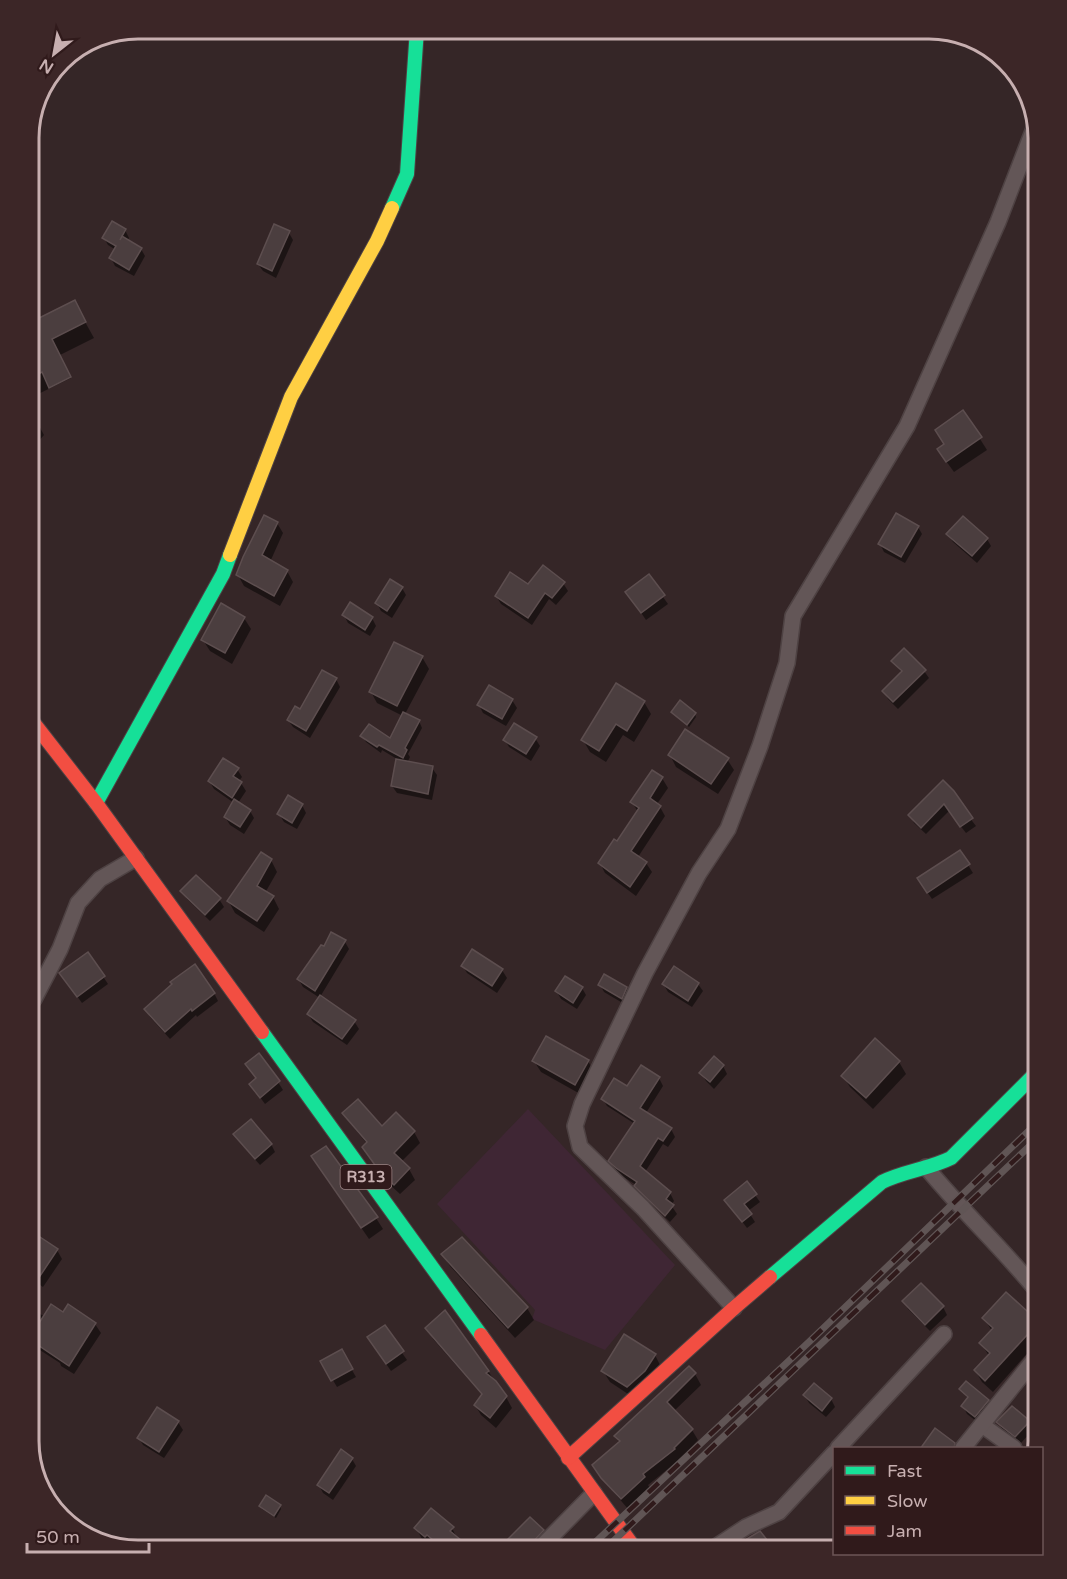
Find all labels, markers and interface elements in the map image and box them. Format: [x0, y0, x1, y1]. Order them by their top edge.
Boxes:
north arrow [24, 24, 84, 84]
text: N [36, 54, 57, 78]
road number: R313 [340, 1165, 392, 1189]
legend [833, 1447, 1043, 1555]
text: Fast [887, 1460, 922, 1482]
text: Slow [887, 1490, 928, 1512]
scale bar [27, 1516, 148, 1554]
text: Jam [887, 1520, 922, 1542]
text: 50 m [36, 1526, 80, 1548]

